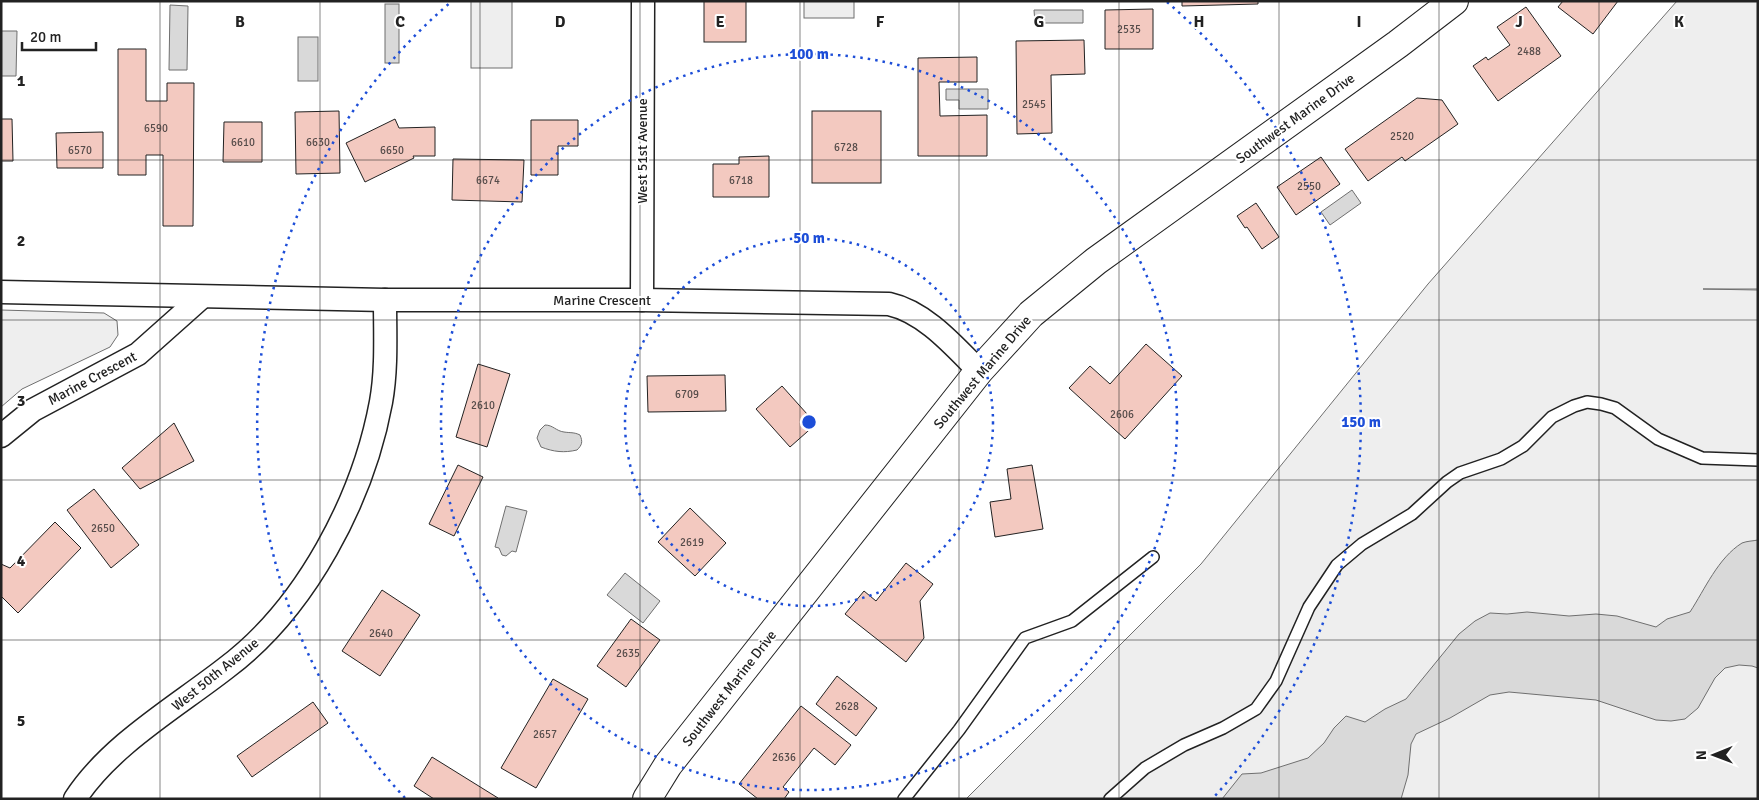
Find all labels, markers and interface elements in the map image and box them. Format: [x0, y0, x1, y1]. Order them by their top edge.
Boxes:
text: B [235, 12, 245, 32]
text: C [395, 12, 405, 32]
text: D [555, 12, 566, 32]
text: E [715, 12, 725, 32]
text: F [876, 12, 885, 32]
text: G [1034, 12, 1044, 32]
text: H [1194, 12, 1204, 32]
text: I [1356, 12, 1362, 32]
text: J [1515, 12, 1523, 32]
text: K [1674, 12, 1684, 32]
scale bar [22, 20, 96, 52]
house number: 2535 [1117, 23, 1141, 36]
text: 20 m [30, 28, 61, 46]
text: 100 m [789, 45, 829, 63]
house number: 2488 [1517, 45, 1541, 58]
street label: Southwest Marine Drive [1233, 70, 1358, 167]
text: 1 [17, 71, 26, 91]
street label: West 51st Avenue [634, 98, 651, 204]
house number: 2545 [1022, 98, 1046, 111]
house number: 6590 [144, 122, 168, 135]
house number: 2520 [1390, 130, 1414, 143]
house number: 6610 [231, 136, 255, 149]
house number: 6630 [306, 136, 330, 149]
house number: 6728 [834, 141, 858, 154]
house number: 6570 [68, 144, 92, 157]
house number: 6650 [380, 144, 404, 157]
house number: 6674 [476, 174, 500, 187]
house number: 6718 [729, 174, 753, 187]
house number: 2550 [1297, 180, 1321, 193]
text: 50 m [793, 229, 825, 247]
text: 2 [17, 231, 25, 251]
street label: Marine Crescent [553, 292, 651, 309]
street label: Southwest Marine Drive [930, 312, 1035, 432]
street label: Marine Crescent [45, 348, 140, 409]
house number: 6709 [675, 388, 699, 401]
text: 3 [17, 391, 25, 411]
house number: 2610 [471, 399, 495, 412]
house number: 2606 [1110, 408, 1134, 421]
centre of rings [800, 413, 818, 431]
text: 150 m [1341, 413, 1381, 431]
house number: 2650 [91, 522, 115, 535]
house number: 2619 [680, 536, 704, 549]
text: 4 [17, 551, 26, 571]
house number: 2640 [369, 627, 393, 640]
street label: Southwest Marine Drive [679, 627, 780, 750]
street label: West 50th Avenue [168, 634, 262, 715]
house number: 2635 [616, 647, 640, 660]
house number: 2628 [835, 700, 859, 713]
text: 5 [17, 711, 25, 731]
house number: 2657 [533, 728, 557, 741]
north arrow [1689, 730, 1739, 780]
text: N [1693, 750, 1710, 760]
house number: 2636 [772, 751, 796, 764]

